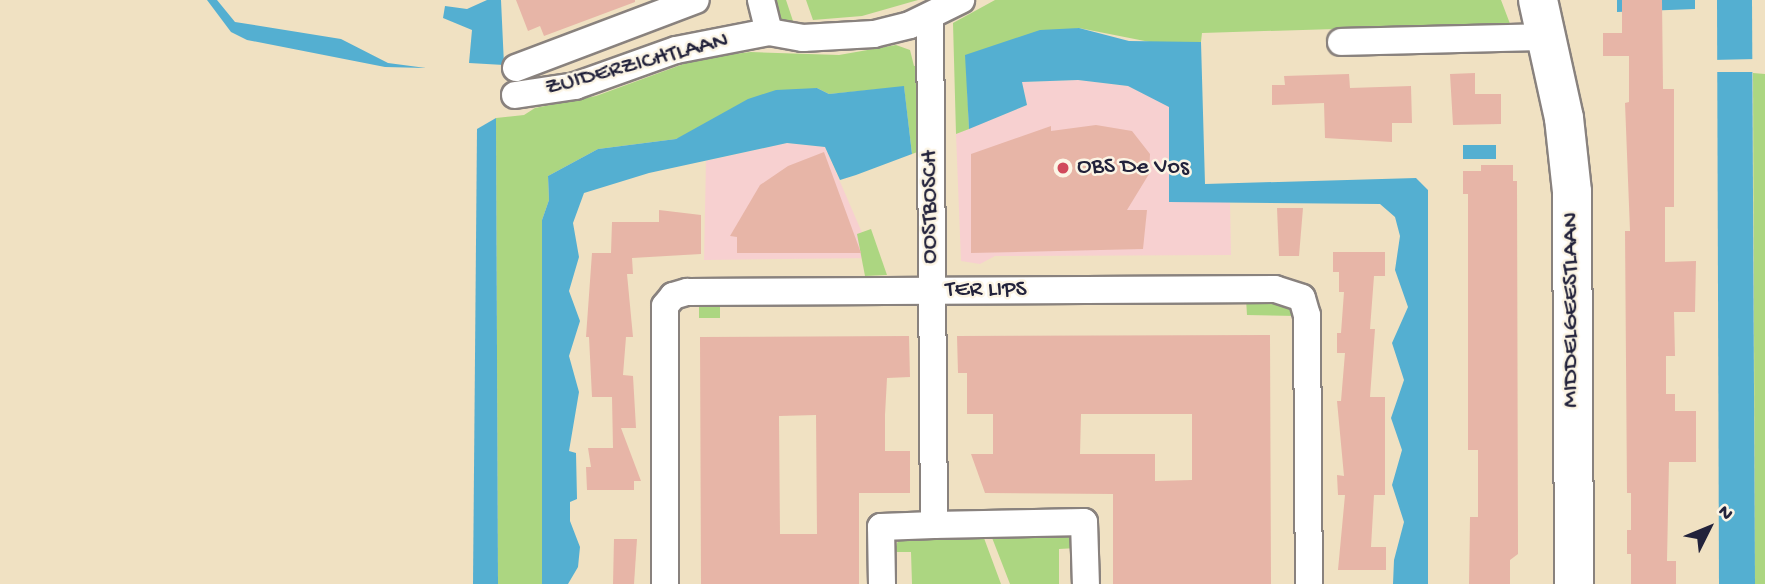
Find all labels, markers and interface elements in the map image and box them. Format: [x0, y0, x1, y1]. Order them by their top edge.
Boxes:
street label: ZUIDERZICHTLAAN [542, 27, 732, 103]
street label: OOSTBOSCH [917, 150, 945, 264]
place label: OBS De Vos [1077, 154, 1189, 182]
marker: OBS De Vos [1055, 160, 1071, 176]
street label: MIDDELGEESTLAAN [1558, 212, 1586, 408]
street label: TER LIPS [945, 277, 1027, 305]
north arrow [1674, 493, 1744, 563]
text: N [1712, 501, 1737, 526]

